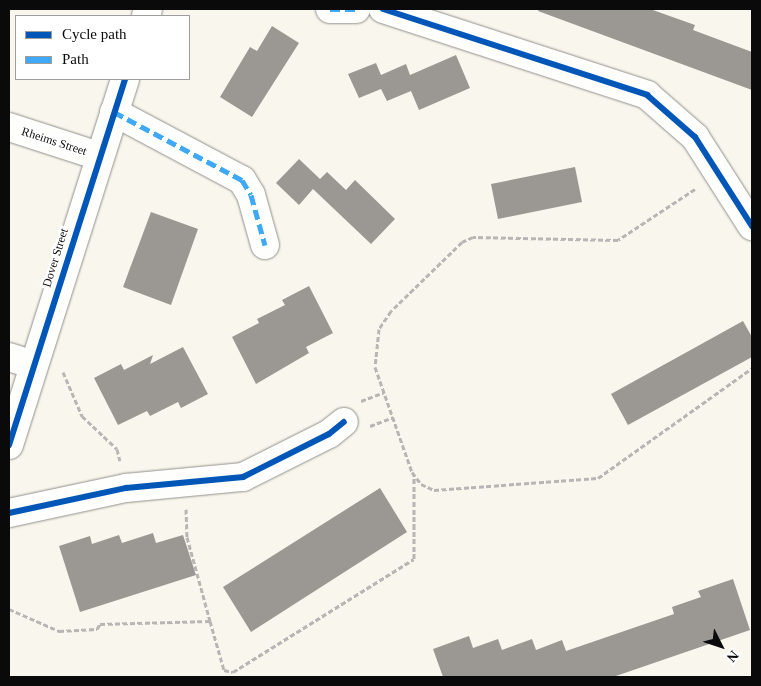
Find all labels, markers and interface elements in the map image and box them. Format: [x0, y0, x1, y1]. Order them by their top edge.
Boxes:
legend [15, 15, 190, 80]
text: Cycle path [62, 26, 127, 42]
text: Path [62, 51, 89, 67]
street label: Rheims Street [20, 125, 88, 159]
street label: Dover Street [40, 227, 72, 289]
north arrow [696, 621, 746, 671]
text: N [724, 647, 742, 665]

